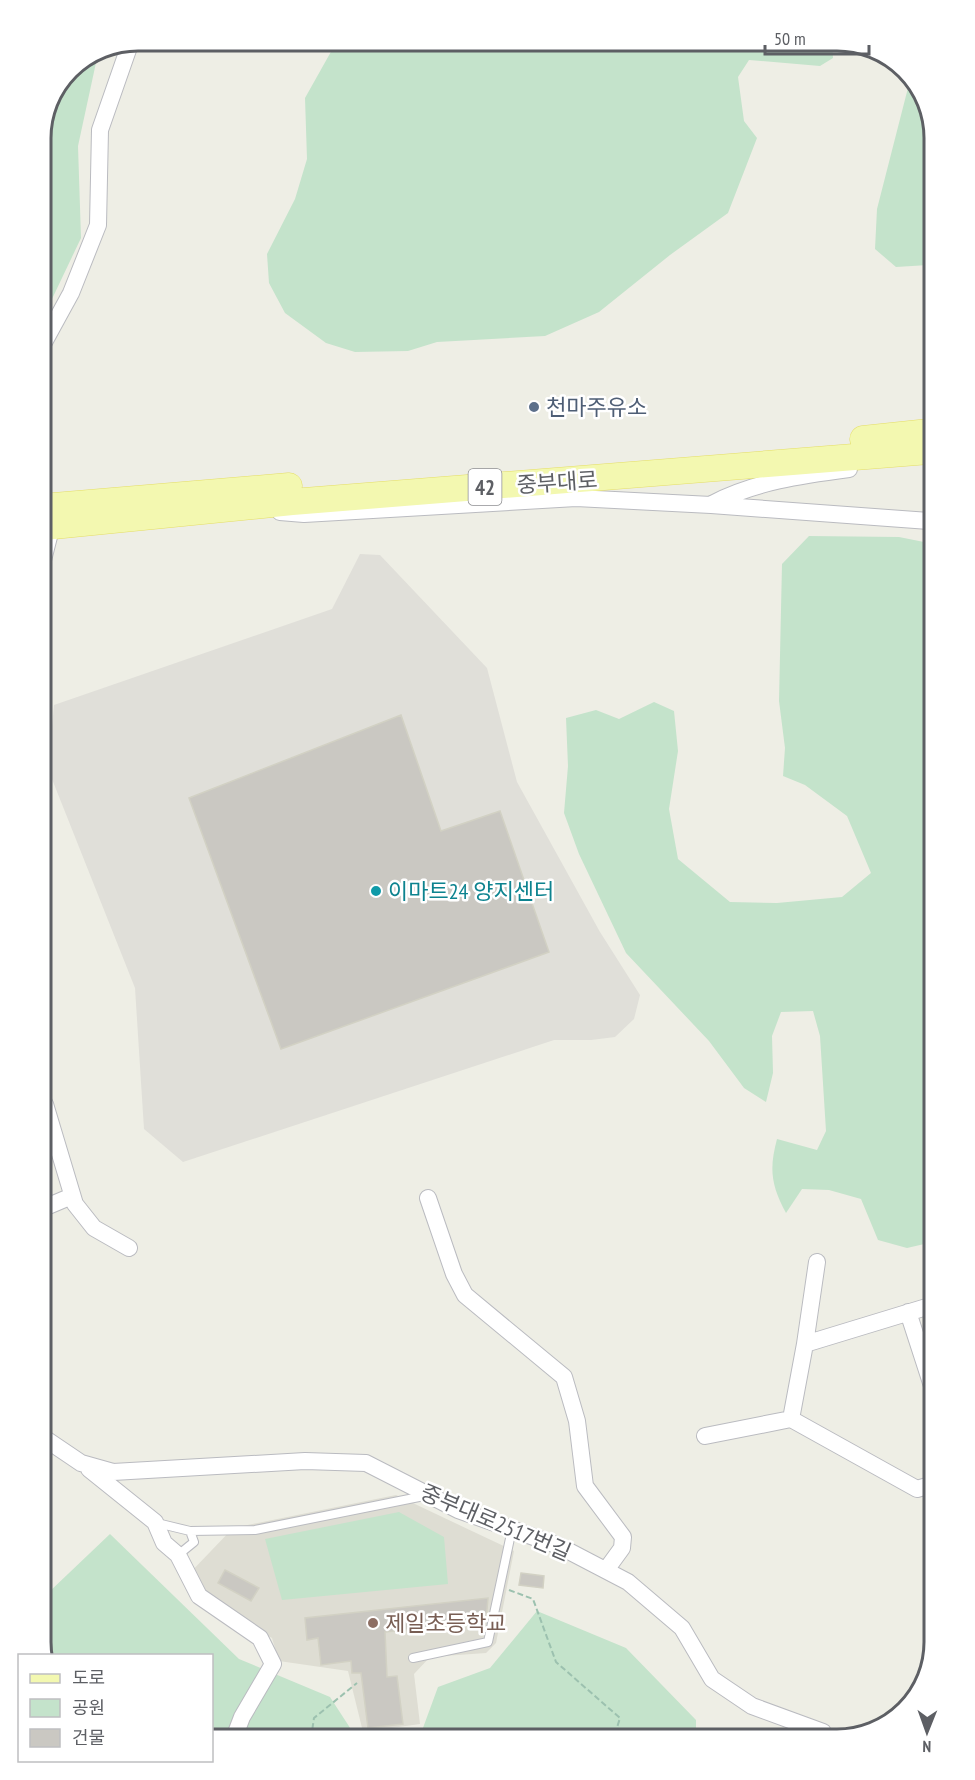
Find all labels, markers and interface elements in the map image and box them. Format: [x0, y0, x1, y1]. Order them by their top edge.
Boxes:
scale bar [765, 18, 868, 56]
text: 50 m [774, 27, 806, 50]
place label: 천마주유소 [546, 393, 647, 421]
marker: 천마주유소 [527, 400, 541, 414]
street label: 중부대로 [516, 465, 598, 499]
road number: 42 [468, 469, 502, 505]
place label: 이마트24 양지센터 [388, 877, 554, 905]
marker: 이마트24 양지센터 [369, 884, 383, 898]
street label: 중부대로2517번길 [416, 1478, 576, 1566]
place label: 제일초등학교 [385, 1609, 506, 1637]
marker: 제일초등학교 [366, 1616, 380, 1630]
legend [18, 1654, 213, 1762]
text: 도로 [72, 1666, 105, 1689]
text: 공원 [72, 1696, 105, 1719]
north arrow [897, 1702, 957, 1762]
text: 건물 [72, 1726, 105, 1749]
text: N [922, 1737, 931, 1757]

